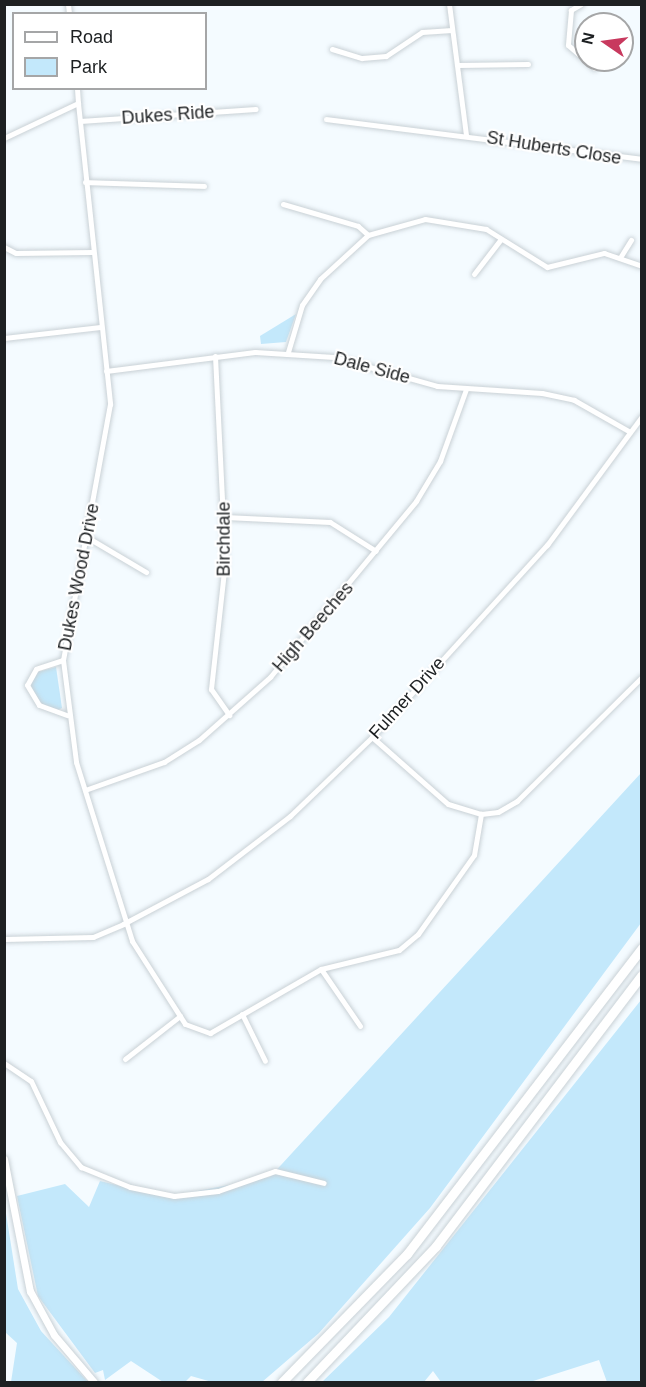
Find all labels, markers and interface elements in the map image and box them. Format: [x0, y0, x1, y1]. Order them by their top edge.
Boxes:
legend [12, 12, 207, 90]
north arrow [574, 12, 634, 72]
text: Road [70, 27, 113, 47]
text: N [578, 31, 598, 46]
text: Park [70, 57, 107, 77]
street label: Dukes Ride [121, 101, 215, 129]
street label: St Huberts Close [485, 127, 623, 169]
street label: Dale Side [332, 347, 412, 389]
street label: Dukes Wood Drive [54, 501, 104, 653]
street label: Birchdale [213, 501, 235, 577]
street label: High Beeches [268, 578, 358, 676]
street label: Fulmer Drive [365, 652, 449, 744]

